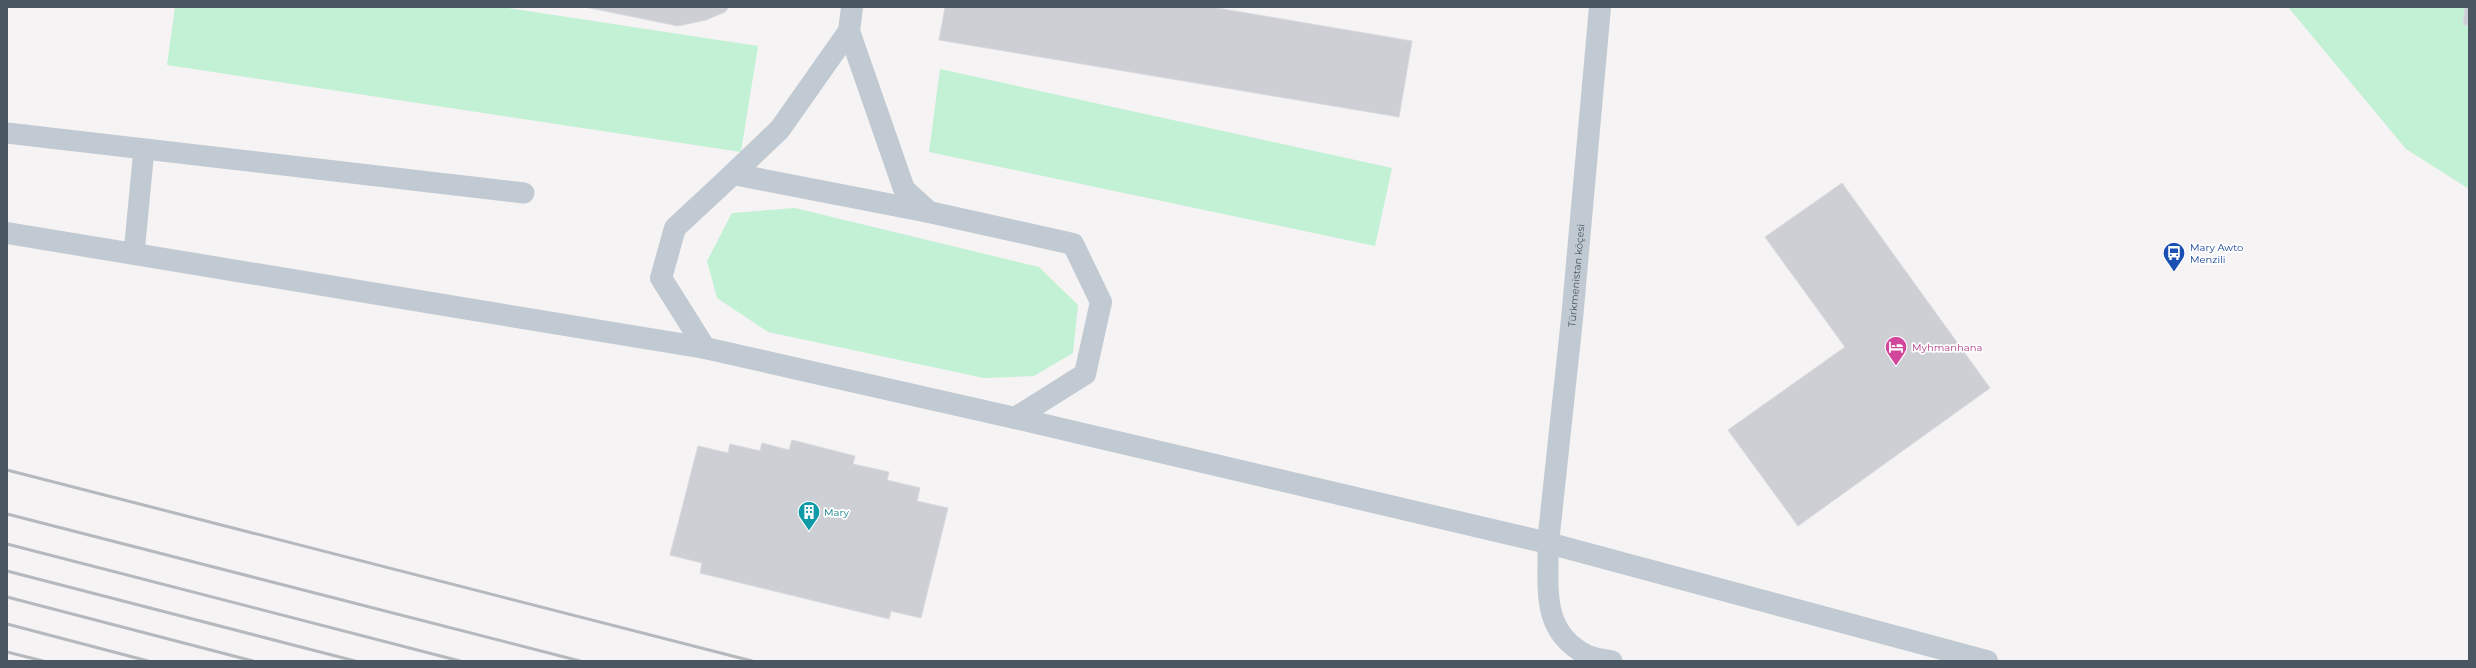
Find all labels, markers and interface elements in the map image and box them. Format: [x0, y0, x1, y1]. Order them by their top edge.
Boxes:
street label: Türkmenistan köçesi [1565, 223, 1588, 328]
bus stop icon: Mary Awto Menzili [2161, 240, 2187, 273]
place label: Mary Awto Menzili [2190, 241, 2243, 266]
hotel icon: Myhmanhana [1883, 334, 1909, 367]
place label: Myhmanhana [1912, 341, 1982, 354]
building icon: Mary [796, 499, 822, 532]
place label: Mary [824, 506, 849, 519]

